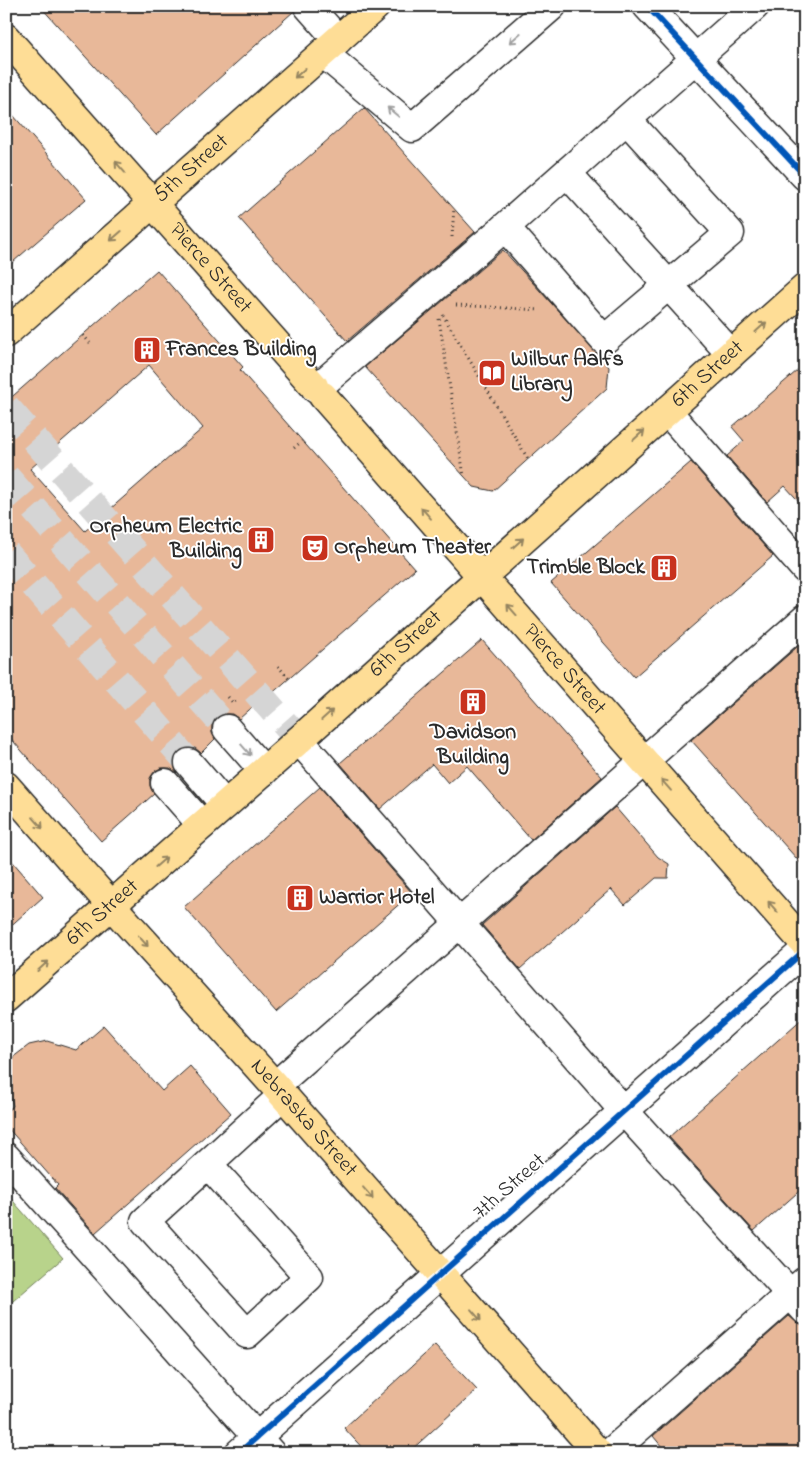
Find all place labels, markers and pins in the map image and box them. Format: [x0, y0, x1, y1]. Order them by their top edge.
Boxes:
place label: Frances Building [165, 334, 317, 367]
building icon: Frances Building [132, 335, 162, 365]
place label: Wilbur Aalfs Library [511, 344, 624, 402]
library icon: Wilbur Aalfs Library [477, 358, 507, 388]
place label: Orpheum Electric Building [89, 511, 243, 569]
building icon: Orpheum Electric Building [246, 525, 276, 555]
place label: Orpheum Theater [334, 532, 492, 564]
theatre icon: Orpheum Theater [300, 533, 330, 563]
place label: Trimble Block [527, 552, 646, 584]
building icon: Trimble Block [649, 553, 679, 583]
building icon: Davidson Building [458, 687, 488, 717]
place label: Davidson Building [429, 717, 516, 775]
place label: Warrior Hotel [319, 882, 435, 914]
building icon: Warrior Hotel [285, 883, 315, 913]

